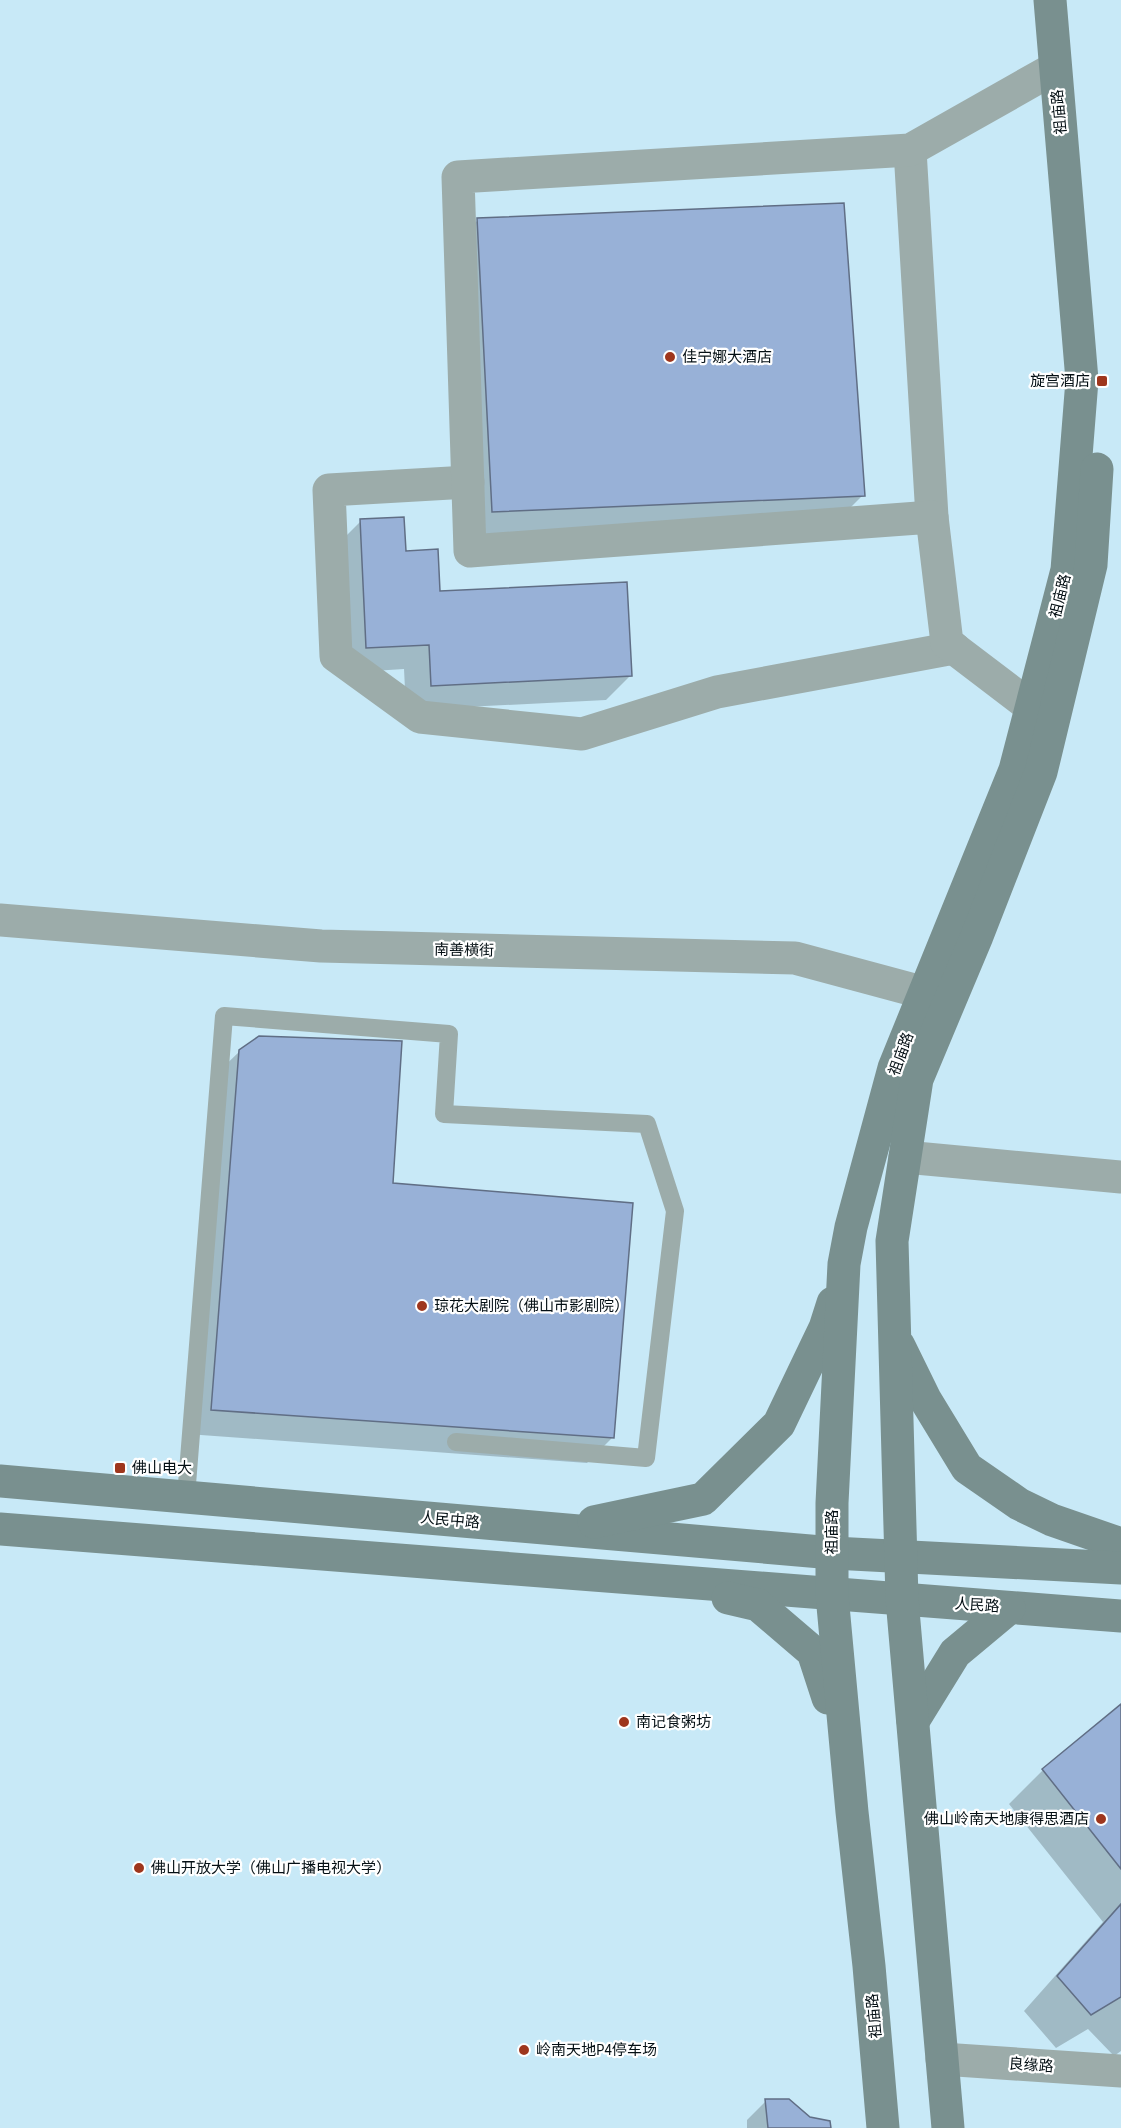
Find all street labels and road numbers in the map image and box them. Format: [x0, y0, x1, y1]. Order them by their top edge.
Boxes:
street label: 祖庙路 [1047, 89, 1072, 135]
street label: 祖庙路 [1045, 572, 1076, 621]
street label: 南善横街 [434, 939, 494, 962]
street label: 祖庙路 [884, 1029, 919, 1079]
street label: 人民中路 [419, 1507, 481, 1534]
street label: 祖庙路 [822, 1509, 843, 1555]
street label: 人民路 [954, 1593, 1000, 1618]
street label: 祖庙路 [862, 1993, 887, 2039]
street label: 良缘路 [1008, 2053, 1054, 2078]

